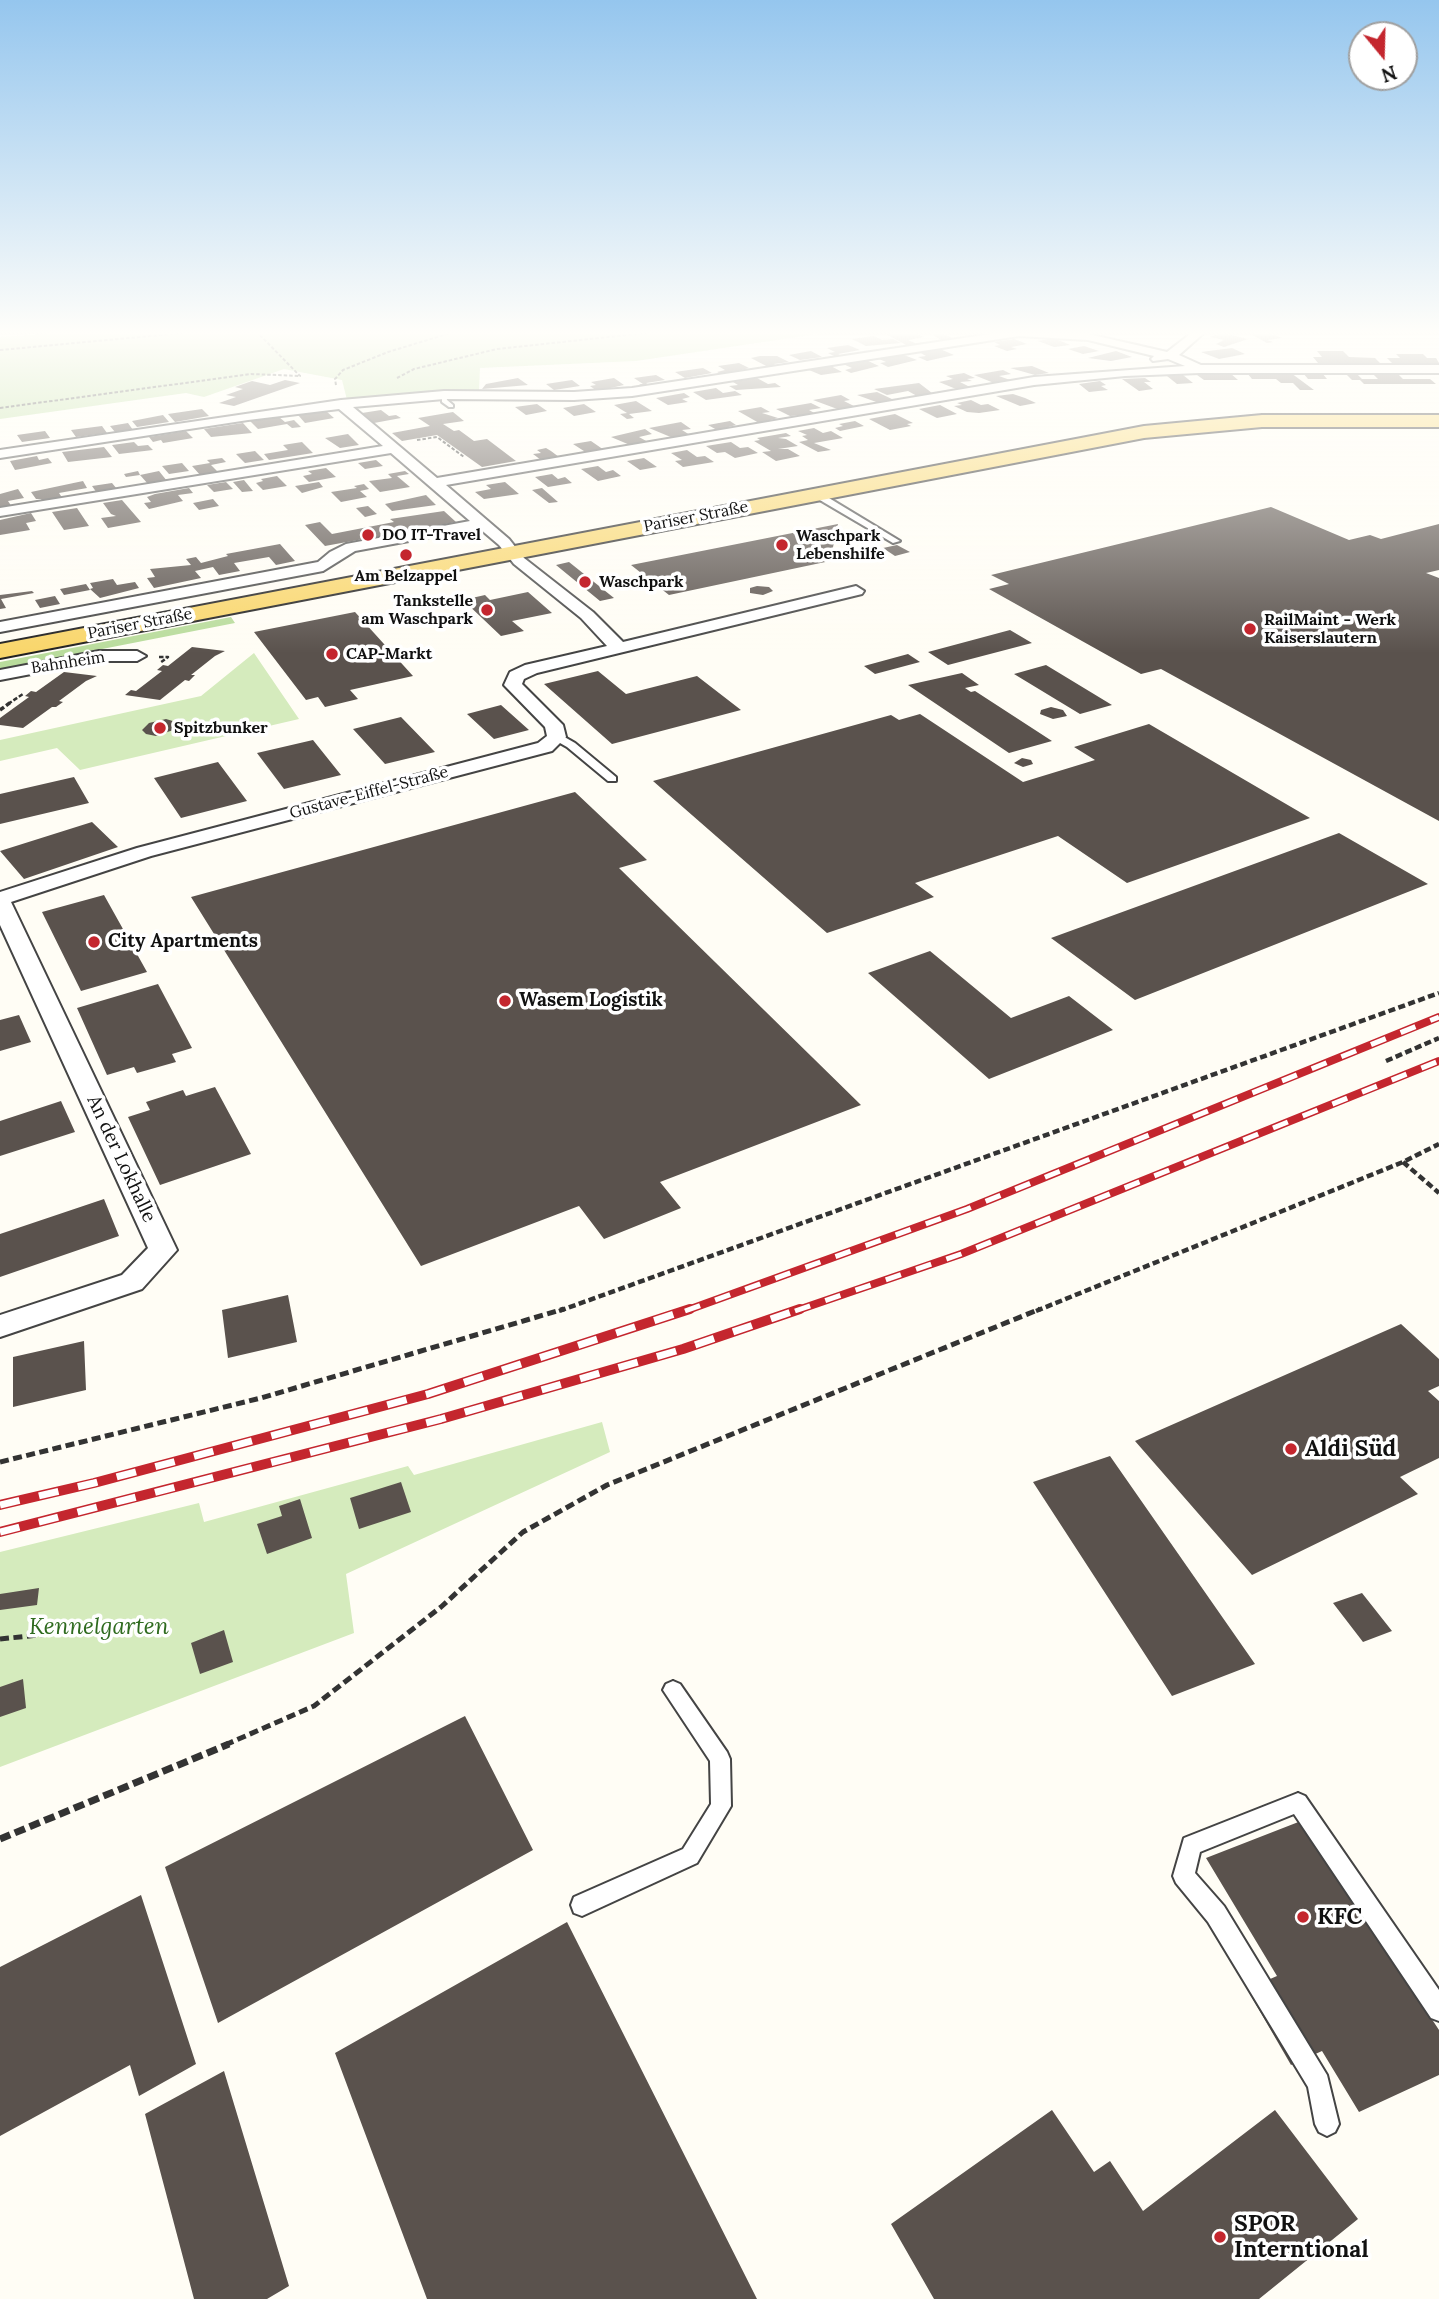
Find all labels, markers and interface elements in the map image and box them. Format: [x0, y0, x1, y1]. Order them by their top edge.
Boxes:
north arrow [1348, 21, 1418, 91]
text: N [1378, 60, 1400, 88]
street label: Pariser Straße [642, 497, 750, 537]
place label: DO IT-Travel [382, 525, 481, 545]
place label: Waschpark Lebenshilfe [796, 526, 885, 564]
marker: DO IT-Travel [360, 527, 376, 543]
marker: Waschpark Lebenshilfe [774, 537, 790, 553]
marker: Am Belzappel [398, 547, 414, 563]
place label: Am Belzappel [354, 566, 458, 586]
place label: Waschpark [599, 572, 683, 592]
marker: Waschpark [577, 574, 593, 590]
place label: Tankstelle am Waschpark [361, 591, 473, 629]
marker: Tankstelle am Waschpark [479, 602, 495, 618]
street label: Pariser Straße [86, 604, 194, 644]
place label: RailMaint - Werk Kaiserslautern [1264, 610, 1396, 648]
marker: RailMaint - Werk Kaiserslautern [1242, 621, 1258, 637]
place label: CAP-Markt [346, 644, 432, 664]
marker: CAP-Markt [324, 646, 340, 662]
street label: Bahnheim [30, 648, 106, 678]
place label: Spitzbunker [174, 718, 268, 738]
marker: Spitzbunker [152, 720, 168, 736]
street label: Gustave-Eiffel-Straße [288, 763, 450, 823]
place label: City Apartments [108, 931, 258, 953]
marker: City Apartments [86, 934, 102, 950]
place label: Wasem Logistik [519, 990, 663, 1012]
marker: Wasem Logistik [497, 993, 513, 1009]
street label: An der Lokhalle [82, 1092, 160, 1226]
place label: Aldi Süd [1305, 1435, 1396, 1463]
marker: Aldi Süd [1283, 1441, 1299, 1457]
park label: Kennelgarten [29, 1613, 169, 1641]
place label: KFC [1317, 1903, 1362, 1931]
marker: KFC [1295, 1909, 1311, 1925]
place label: SPOR Interntional [1234, 2210, 1369, 2264]
marker: SPOR Interntional [1212, 2229, 1228, 2245]

